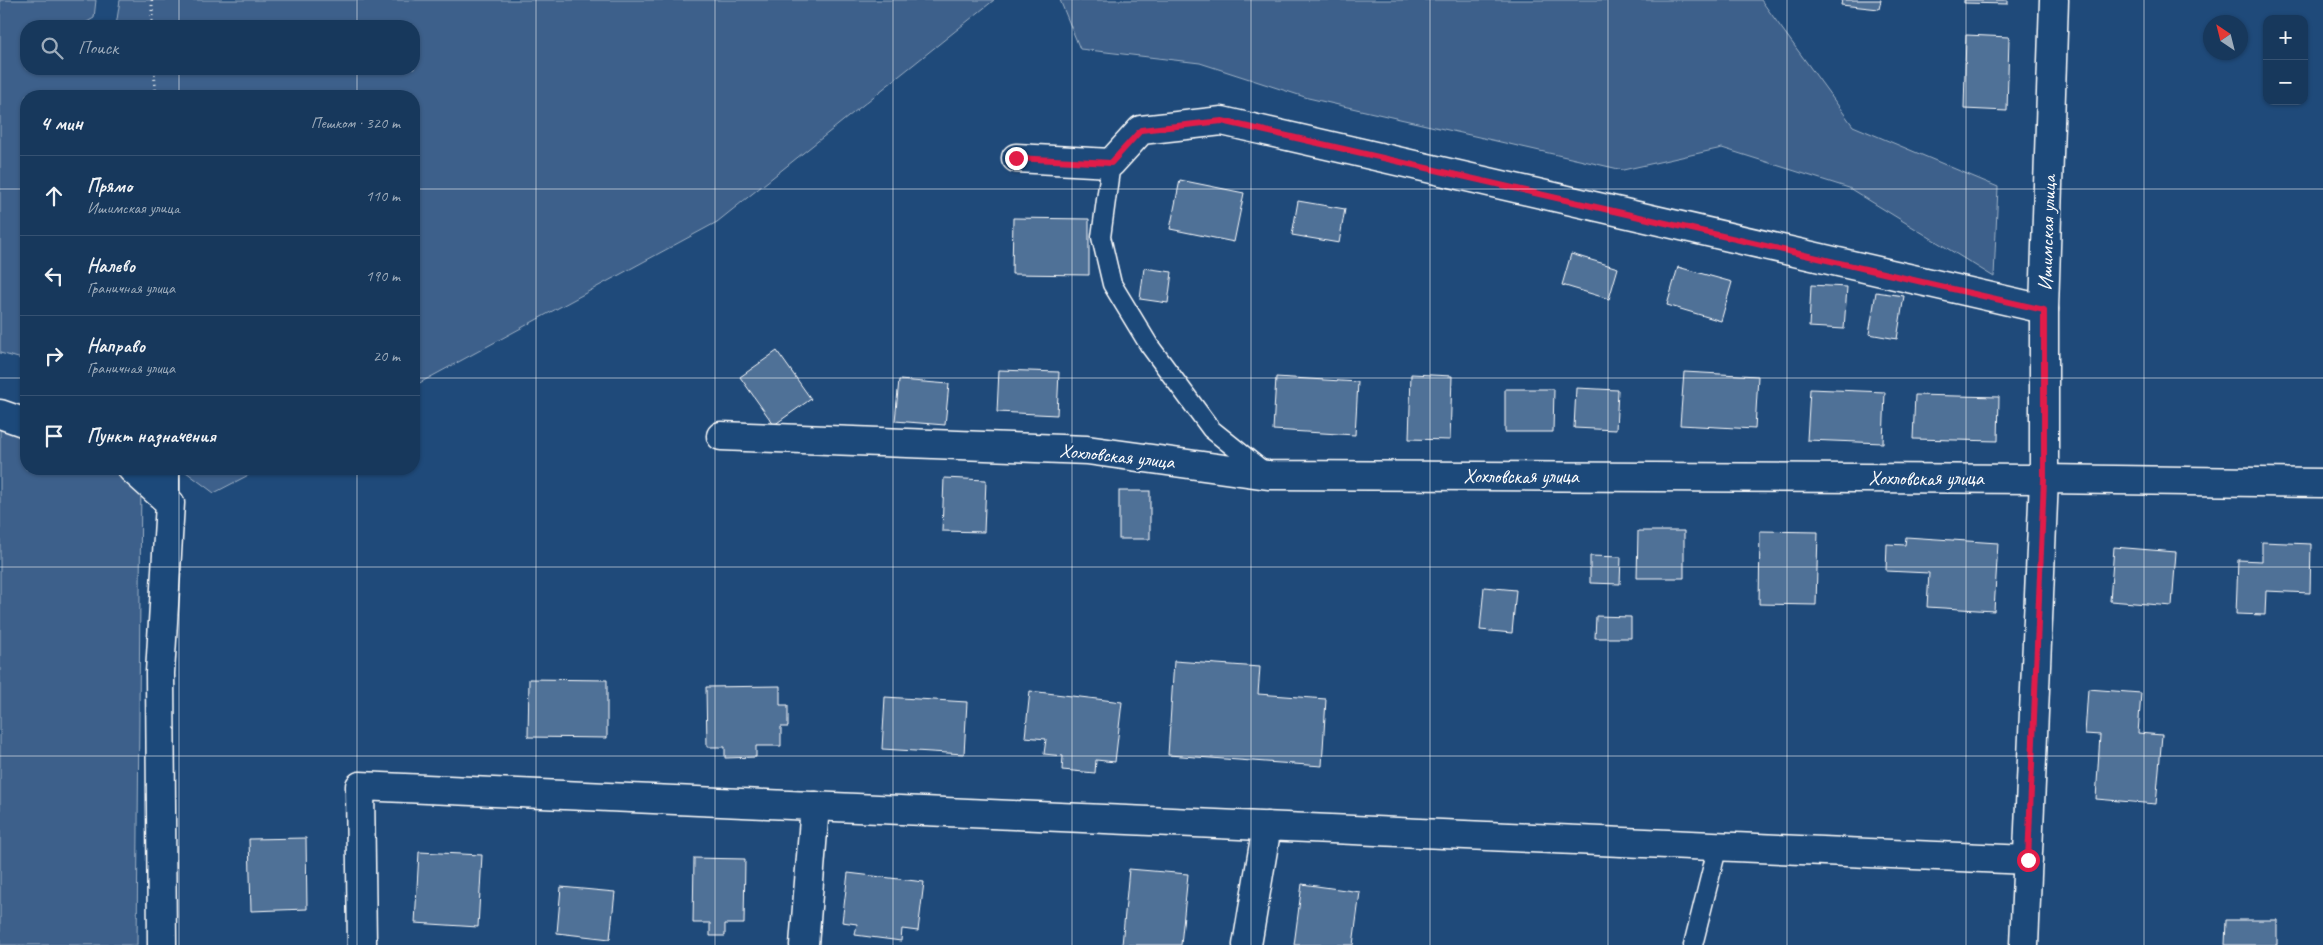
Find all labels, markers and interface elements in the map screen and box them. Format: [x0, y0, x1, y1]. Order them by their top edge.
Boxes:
north arrow [2203, 15, 2248, 60]
map controls [2263, 15, 2308, 105]
button: + [2263, 15, 2308, 60]
search box [20, 20, 420, 75]
icon: search [38, 34, 66, 62]
text: Поиск [78, 36, 118, 60]
button: − [2263, 60, 2308, 105]
text: 4 мин [40, 110, 83, 136]
text: Пешком · 320 m [311, 113, 400, 133]
route end [1005, 147, 1028, 170]
street label: Ишимская улица [2032, 173, 2062, 291]
text: Прямо [87, 174, 132, 198]
icon: ahead [40, 182, 68, 210]
text: 110 m [366, 186, 400, 206]
text: Ишимская улица [87, 198, 180, 218]
text: Налево [87, 254, 135, 278]
icon: left [40, 262, 68, 290]
text: 190 m [366, 266, 400, 286]
text: Граничная улица [87, 278, 175, 298]
text: Направо [87, 334, 145, 358]
icon: right [40, 342, 68, 370]
text: 20 m [373, 346, 400, 366]
text: Граничная улица [87, 358, 175, 378]
icon: arrive [40, 422, 68, 450]
text: Пункт назначения [87, 424, 216, 448]
street label: Хохловская улица [1058, 438, 1177, 475]
street label: Хохловская улица [1463, 464, 1580, 489]
street label: Хохловская улица [1868, 466, 1985, 491]
route start [2017, 849, 2040, 872]

